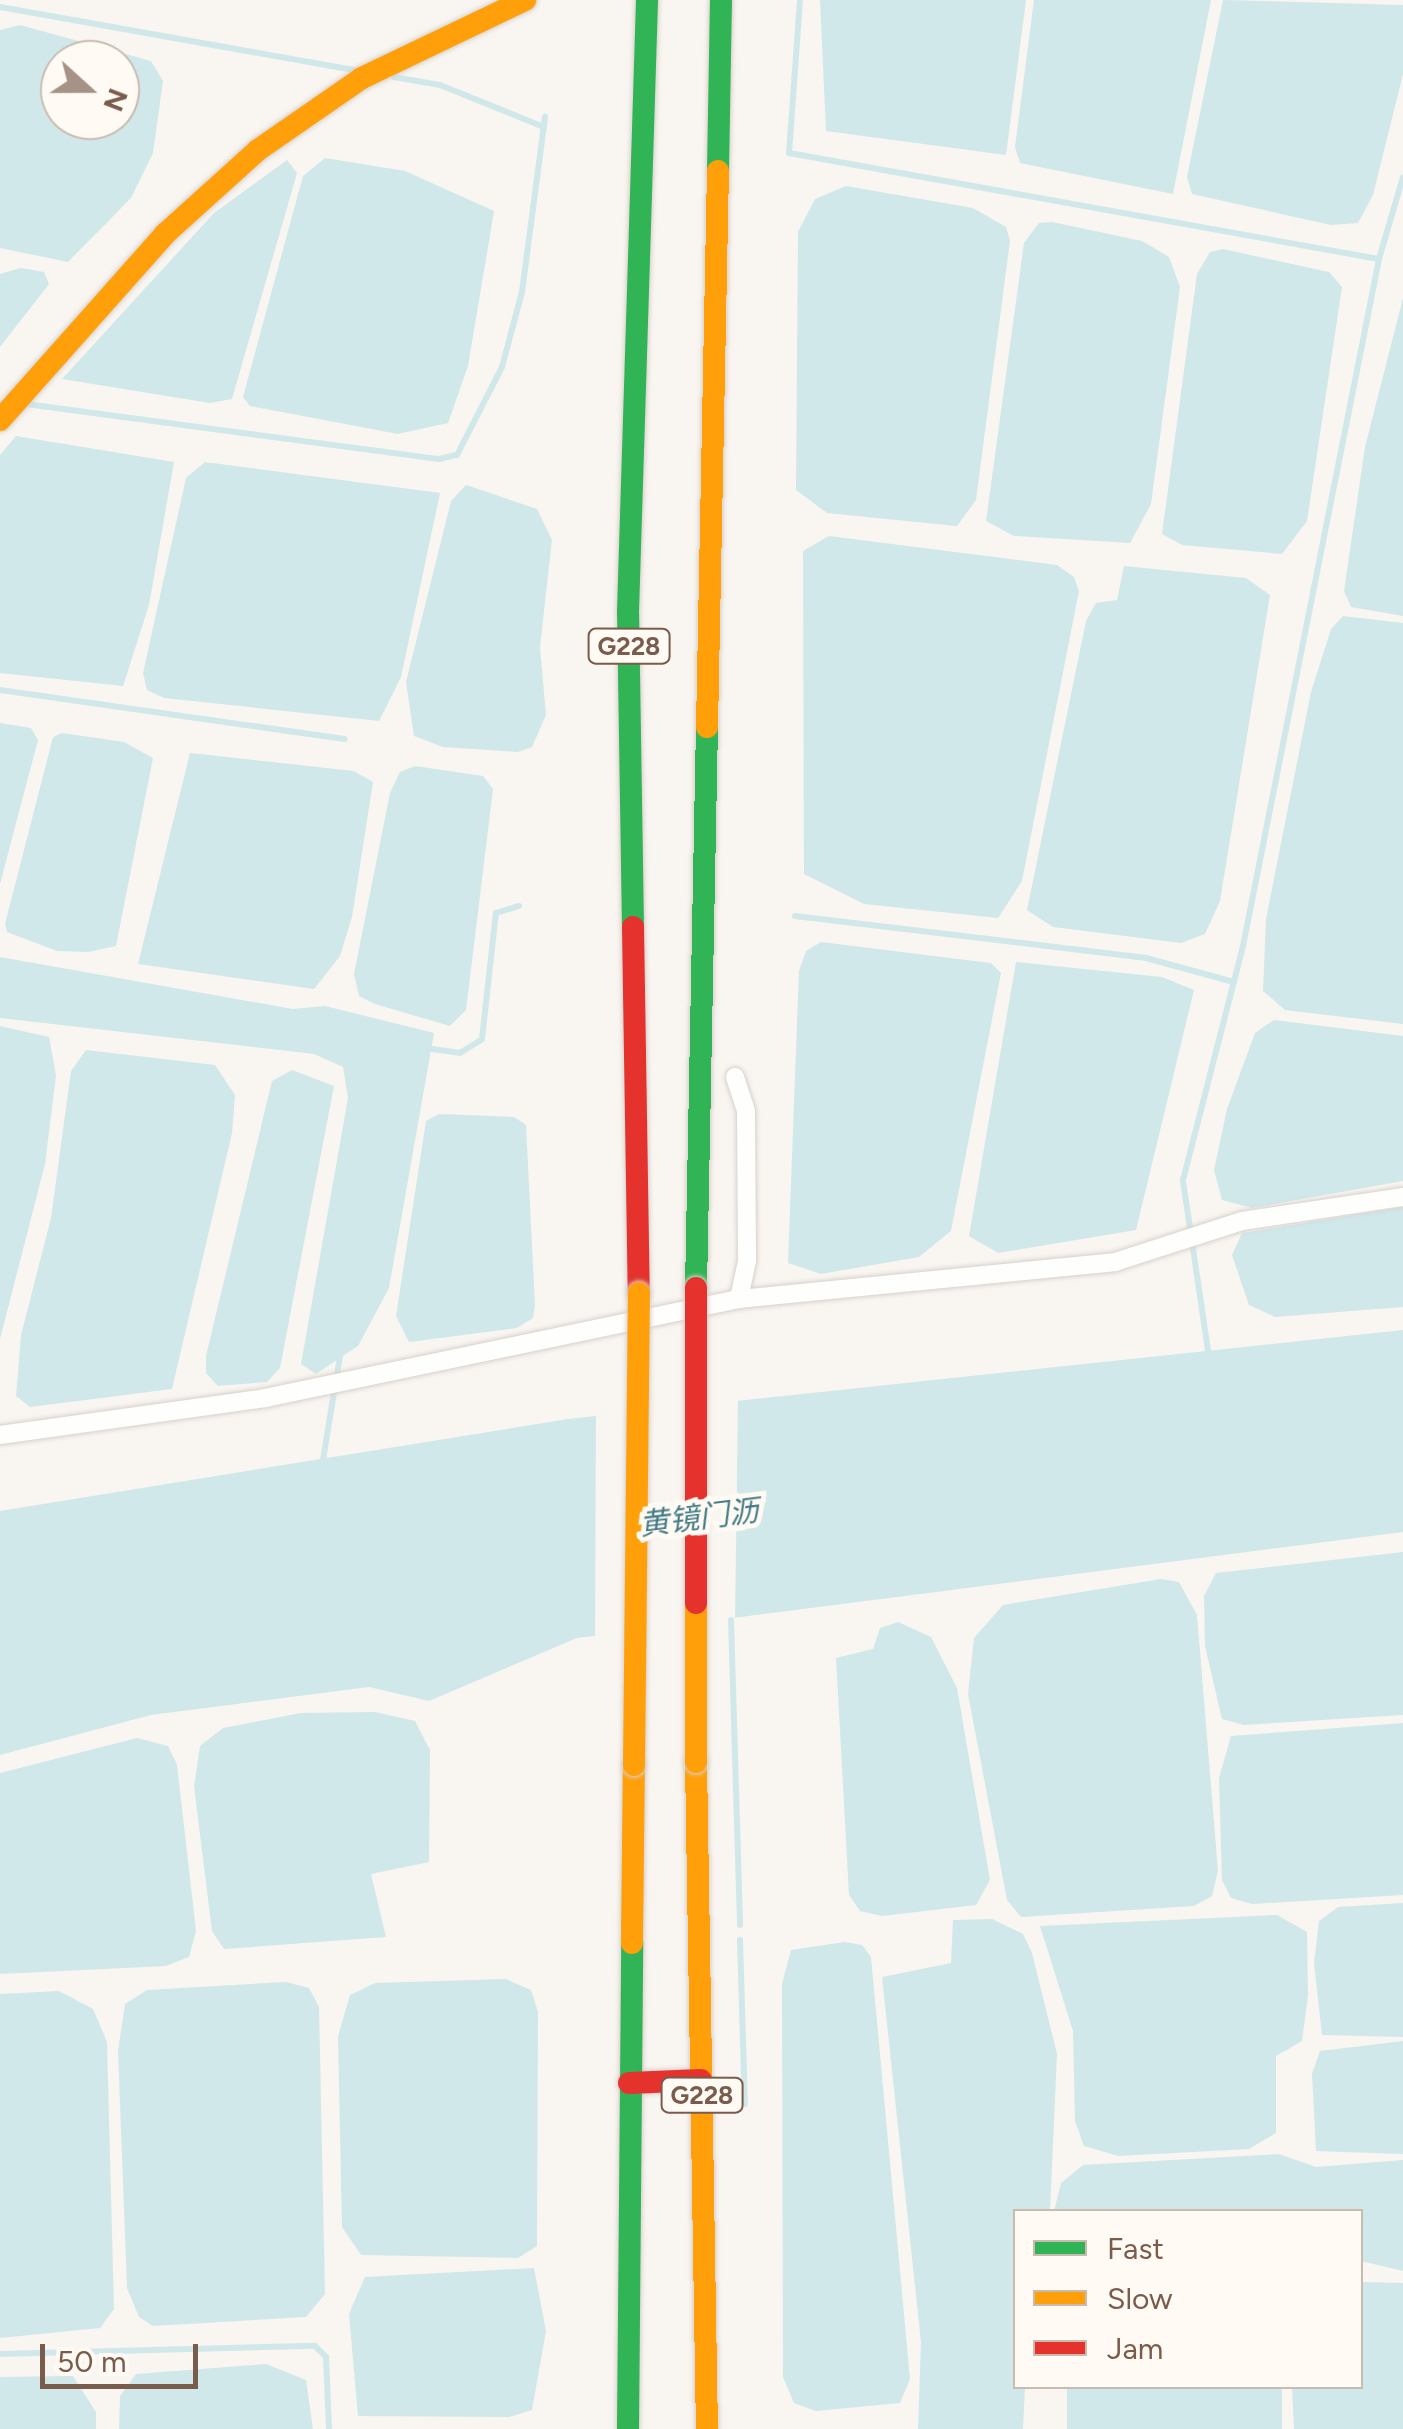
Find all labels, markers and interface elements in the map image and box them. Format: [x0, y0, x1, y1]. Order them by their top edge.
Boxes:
north arrow [40, 40, 140, 140]
text: N [96, 84, 136, 116]
road number: G228 [586, 626, 672, 666]
water label: 黄镜门沥 [637, 1493, 761, 1543]
road number: G228 [660, 2075, 744, 2115]
legend [1013, 2209, 1363, 2389]
text: Fast [1107, 2230, 1164, 2267]
text: Slow [1107, 2280, 1173, 2317]
scale bar [45, 2324, 202, 2386]
text: Jam [1107, 2330, 1163, 2367]
text: 50 m [57, 2343, 126, 2380]

